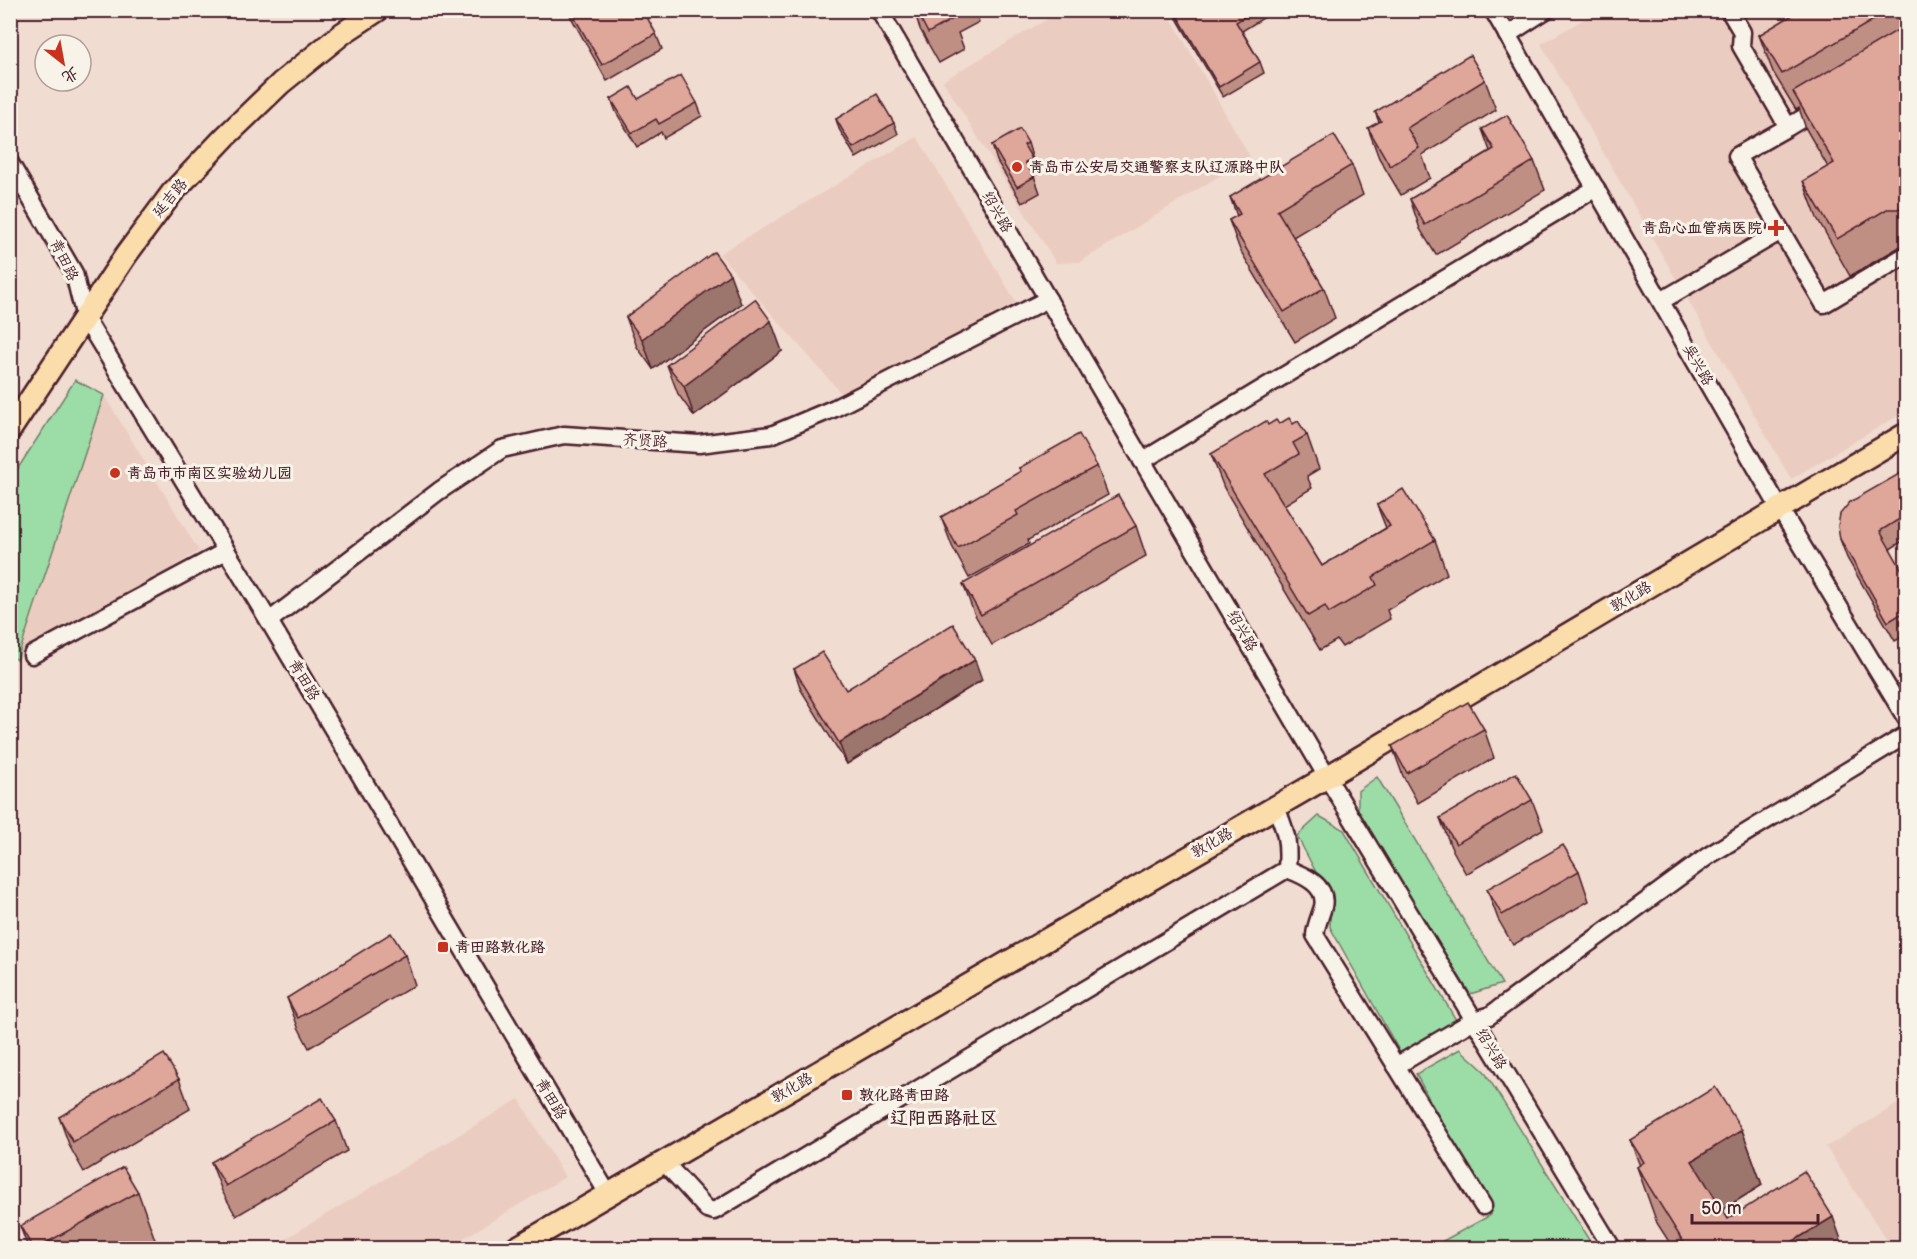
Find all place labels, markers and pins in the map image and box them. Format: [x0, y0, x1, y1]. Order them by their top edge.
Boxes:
place label: 青岛市公安局交通警察支队辽源路中队 [1029, 158, 1284, 177]
marker: 青岛市公安局交通警察支队辽源路中队 [1010, 160, 1024, 174]
place label: 青岛心血管病医院 [1642, 219, 1762, 238]
marker: 青岛心血管病医院 [1767, 219, 1785, 237]
place label: 青岛市市南区实验幼儿园 [127, 464, 292, 483]
marker: 青岛市市南区实验幼儿园 [108, 466, 122, 480]
place label: 青田路敦化路 [455, 938, 545, 957]
marker: 青田路敦化路 [436, 940, 450, 954]
place label: 敦化路青田路 [859, 1086, 949, 1105]
marker: 敦化路青田路 [840, 1088, 854, 1102]

